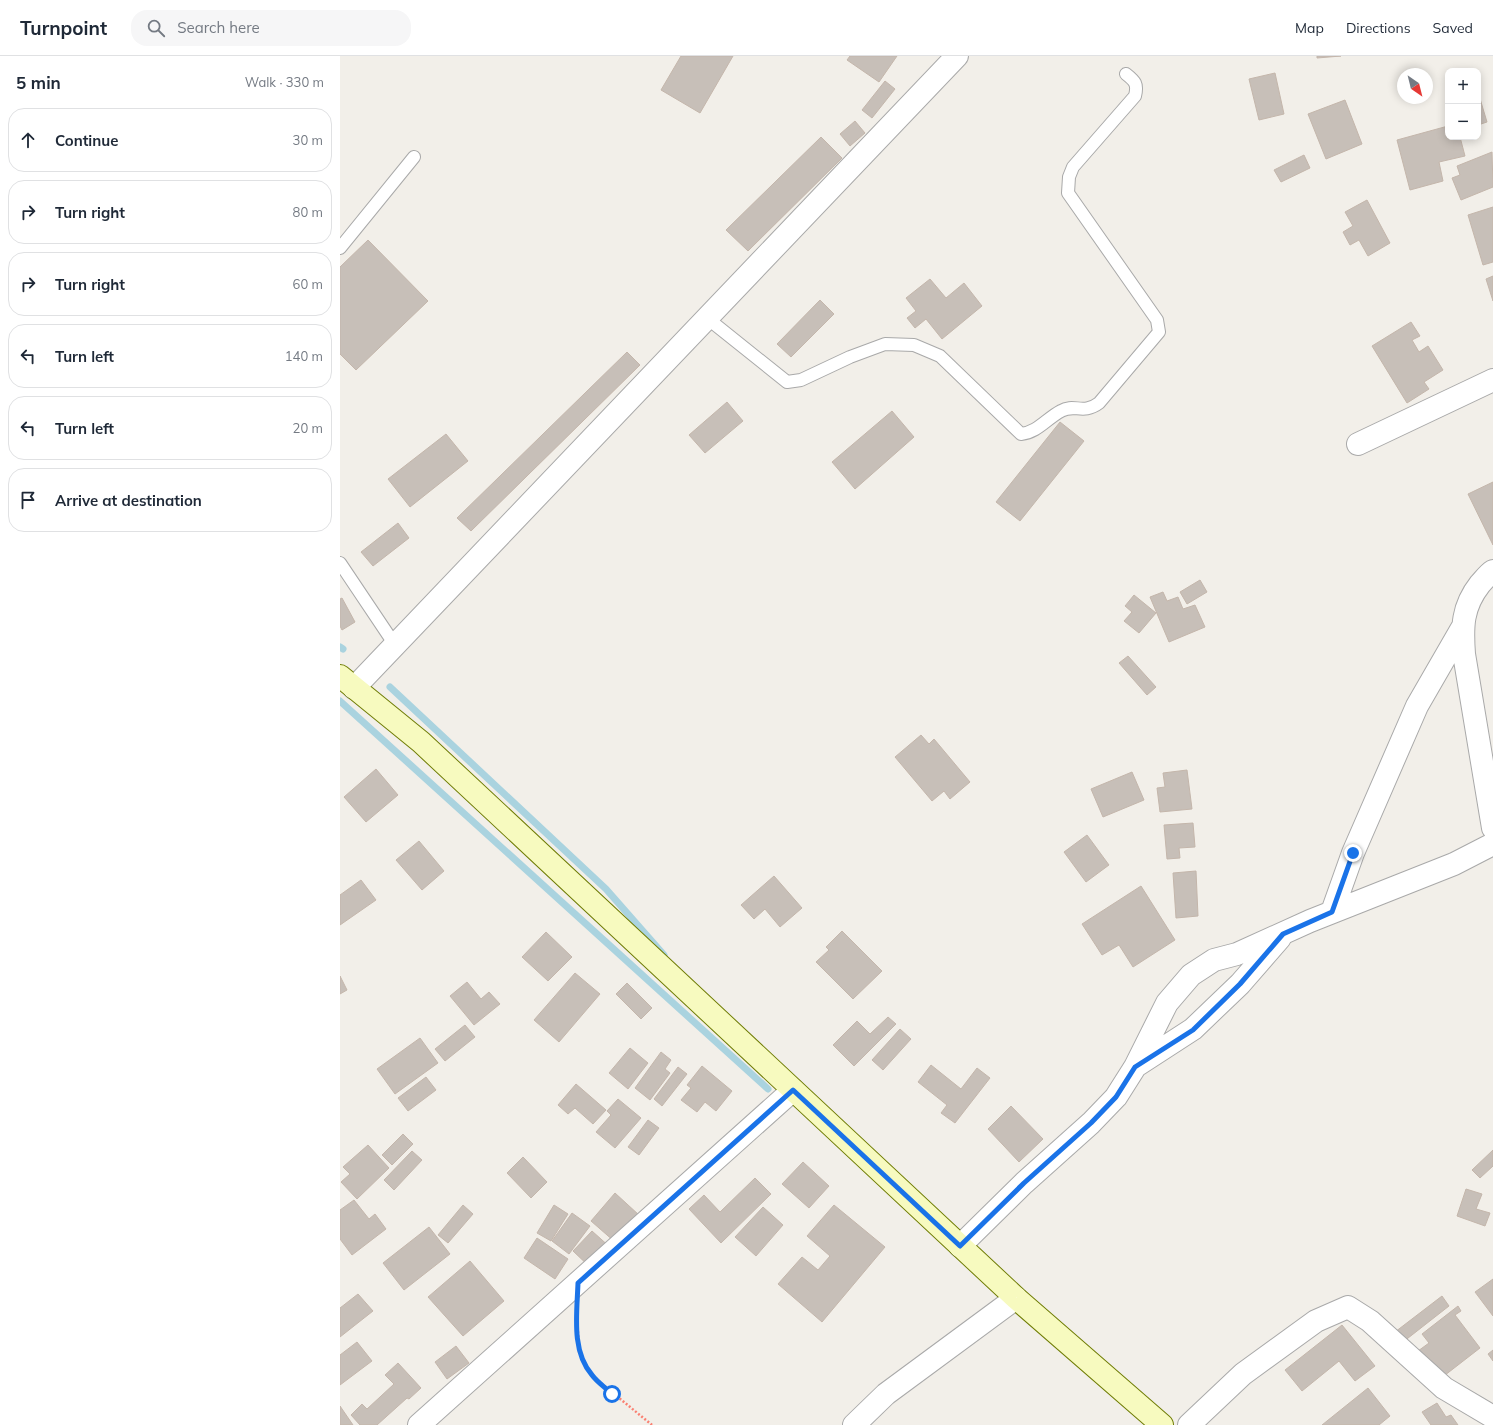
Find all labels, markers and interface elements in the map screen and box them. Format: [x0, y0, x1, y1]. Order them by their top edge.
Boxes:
search box [131, 10, 411, 46]
text: Turnpoint [20, 16, 107, 40]
icon: search [145, 17, 167, 39]
text: Search here [177, 18, 260, 37]
text: Map [1295, 19, 1324, 37]
text: Directions [1346, 19, 1411, 37]
text: Saved [1433, 19, 1473, 37]
north arrow [1397, 68, 1433, 104]
map controls [1445, 68, 1481, 140]
button: + [1445, 68, 1481, 104]
text: 5 min [16, 72, 61, 93]
text: Walk · 330 m [245, 74, 324, 90]
button: − [1445, 104, 1481, 140]
icon: ahead [17, 129, 39, 151]
text: Continue [55, 131, 118, 150]
text: 30 m [293, 132, 323, 148]
icon: right [17, 201, 39, 223]
text: Turn right [55, 203, 125, 222]
text: 80 m [293, 204, 323, 220]
icon: right [17, 273, 39, 295]
text: Turn right [55, 275, 125, 294]
text: 60 m [293, 276, 323, 292]
icon: left [17, 345, 39, 367]
text: Turn left [55, 347, 114, 366]
text: 140 m [285, 348, 323, 364]
icon: left [17, 417, 39, 439]
text: Turn left [55, 419, 114, 438]
text: 20 m [293, 420, 323, 436]
icon: arrive [17, 489, 39, 511]
text: Arrive at destination [55, 491, 202, 510]
route end [1344, 844, 1362, 862]
route start [603, 1385, 621, 1403]

